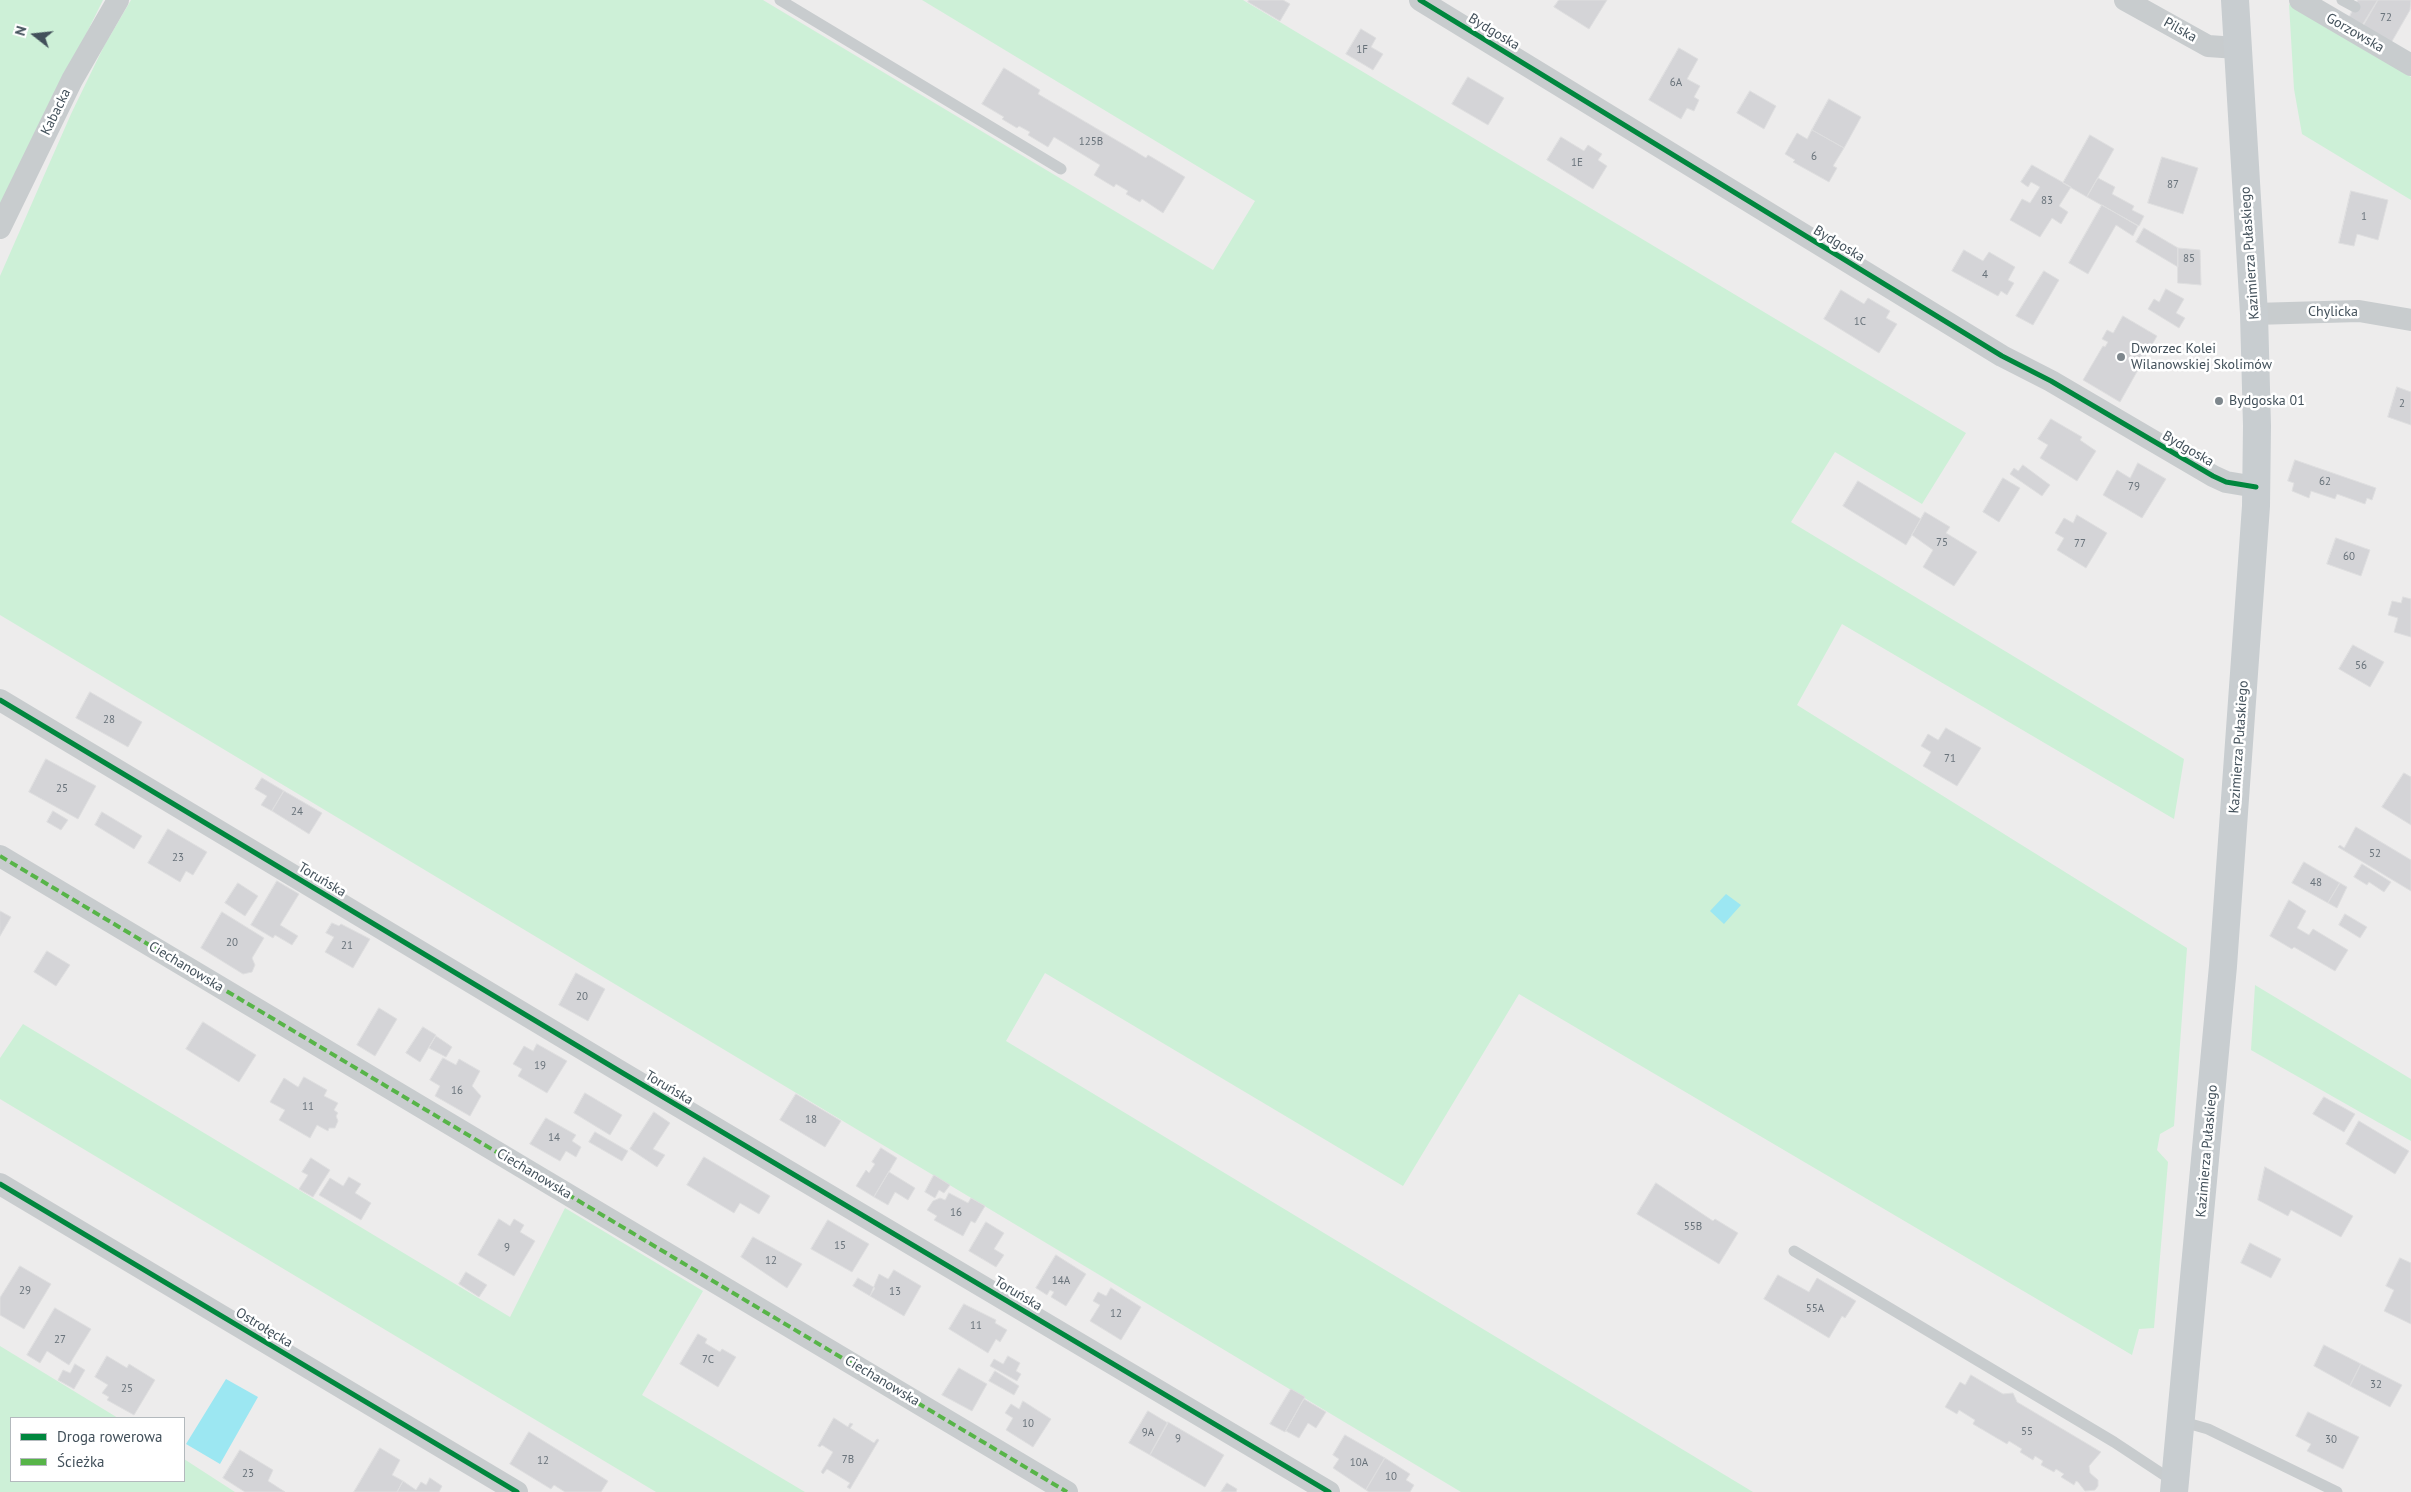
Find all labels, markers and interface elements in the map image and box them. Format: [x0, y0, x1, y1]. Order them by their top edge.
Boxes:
north arrow [10, 10, 60, 60]
street label: Bydgoska [1465, 10, 1523, 54]
street label: Gorzowska [2323, 10, 2387, 56]
house number: 72 [2380, 11, 2392, 25]
street label: Pilska [2161, 14, 2199, 46]
text: N [11, 24, 30, 38]
house number: 1F [1356, 43, 1368, 57]
house number: 6A [1670, 76, 1682, 90]
street label: Kabacka [38, 86, 74, 138]
house number: 125B [1079, 135, 1103, 149]
house number: 6 [1811, 150, 1817, 164]
house number: 1E [1571, 156, 1583, 170]
house number: 87 [2167, 178, 2179, 192]
street label: Kazimierza Pułaskiego [2237, 186, 2263, 320]
house number: 83 [2041, 194, 2053, 208]
house number: 1 [2361, 210, 2367, 224]
street label: Bydgoska [1810, 222, 1868, 266]
house number: 85 [2183, 252, 2195, 266]
house number: 4 [1982, 268, 1988, 282]
street label: Chylicka [2308, 304, 2358, 320]
house number: 1C [1854, 315, 1866, 329]
place label: Dworzec Kolei Wilanowskiej Skolimów [2131, 341, 2272, 374]
marker: Dworzec Kolei Wilanowskiej Skolimów [2115, 351, 2127, 363]
place label: Bydgoska 01 [2229, 393, 2305, 409]
marker: Bydgoska 01 [2213, 395, 2225, 407]
house number: 2 [2399, 397, 2405, 411]
street label: Bydgoska [2159, 428, 2217, 470]
house number: 62 [2319, 475, 2331, 489]
house number: 79 [2128, 480, 2140, 494]
house number: 75 [1936, 536, 1948, 550]
house number: 77 [2074, 537, 2086, 551]
house number: 60 [2343, 550, 2355, 564]
house number: 56 [2355, 659, 2367, 673]
street label: Kazimierza Pułaskiego [2226, 680, 2252, 814]
house number: 28 [103, 713, 115, 727]
house number: 71 [1944, 752, 1956, 766]
house number: 25 [56, 782, 68, 796]
house number: 24 [291, 805, 303, 819]
house number: 52 [2369, 847, 2381, 861]
house number: 23 [172, 851, 184, 865]
street label: Toruńska [295, 859, 349, 901]
house number: 48 [2310, 876, 2322, 890]
house number: 20 [226, 936, 238, 950]
street label: Ciechanowska [145, 938, 227, 996]
house number: 21 [341, 939, 353, 953]
house number: 20 [576, 990, 588, 1004]
house number: 19 [534, 1059, 546, 1073]
street label: Toruńska [642, 1067, 696, 1109]
house number: 16 [451, 1084, 463, 1098]
street label: Kazimierza Pułaskiego [2193, 1084, 2221, 1218]
house number: 11 [302, 1100, 314, 1114]
house number: 18 [805, 1113, 817, 1127]
house number: 14 [548, 1131, 560, 1145]
street label: Ciechanowska [493, 1145, 575, 1203]
house number: 16 [950, 1206, 962, 1220]
house number: 55B [1684, 1220, 1702, 1234]
house number: 15 [834, 1239, 846, 1253]
house number: 9 [504, 1241, 510, 1255]
house number: 12 [765, 1254, 777, 1268]
street label: Toruńska [991, 1273, 1045, 1315]
house number: 14A [1052, 1274, 1070, 1288]
house number: 29 [19, 1284, 31, 1298]
house number: 13 [889, 1285, 901, 1299]
house number: 55A [1806, 1302, 1824, 1316]
street label: Ostrołęcka [232, 1304, 296, 1352]
house number: 12 [1110, 1307, 1122, 1321]
house number: 11 [970, 1319, 982, 1333]
house number: 27 [54, 1333, 66, 1347]
street label: Ciechanowska [841, 1352, 923, 1410]
house number: 7C [702, 1353, 714, 1367]
house number: 32 [2370, 1378, 2382, 1392]
house number: 25 [121, 1382, 133, 1396]
legend [10, 1417, 185, 1482]
house number: 10 [1022, 1417, 1034, 1431]
house number: 55 [2021, 1425, 2033, 1439]
house number: 9A [1142, 1426, 1154, 1440]
text: Droga rowerowa [57, 1427, 162, 1446]
house number: 9 [1175, 1432, 1181, 1446]
house number: 30 [2325, 1433, 2337, 1447]
text: Ścieżka [57, 1452, 105, 1471]
house number: 7B [842, 1453, 854, 1467]
house number: 12 [537, 1454, 549, 1468]
house number: 10A [1350, 1456, 1368, 1470]
house number: 23 [242, 1467, 254, 1481]
house number: 10 [1385, 1470, 1397, 1484]

